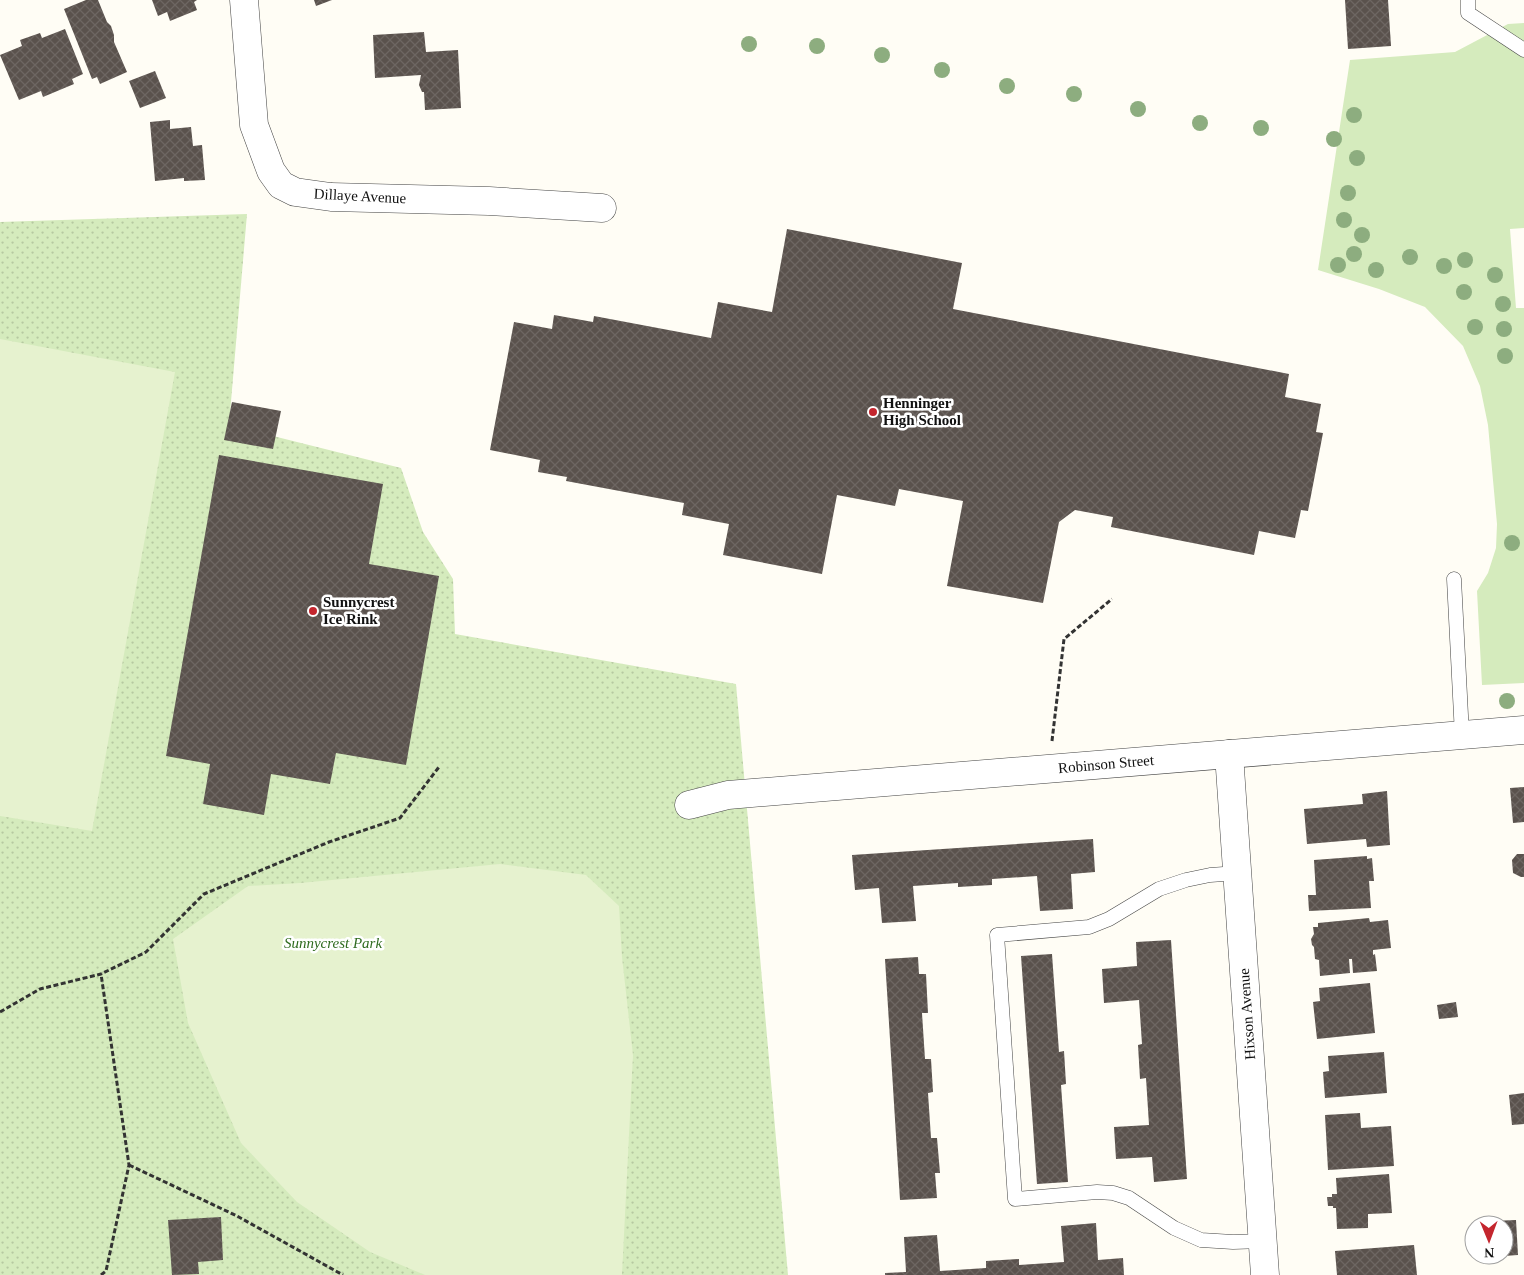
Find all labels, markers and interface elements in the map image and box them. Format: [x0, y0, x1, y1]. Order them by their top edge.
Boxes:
street label: Dillaye Avenue [313, 186, 407, 206]
place label: Henninger High School [883, 395, 961, 428]
marker: Henninger High School [867, 406, 879, 418]
place label: Sunnycrest Ice Rink [323, 594, 394, 627]
marker: Sunnycrest Ice Rink [307, 605, 319, 617]
street label: Robinson Street [1057, 752, 1155, 776]
park label: Sunnycrest Park [284, 935, 382, 951]
street label: Hixson Avenue [1236, 967, 1258, 1060]
north arrow [1464, 1215, 1514, 1265]
text: N [1484, 1245, 1494, 1260]

